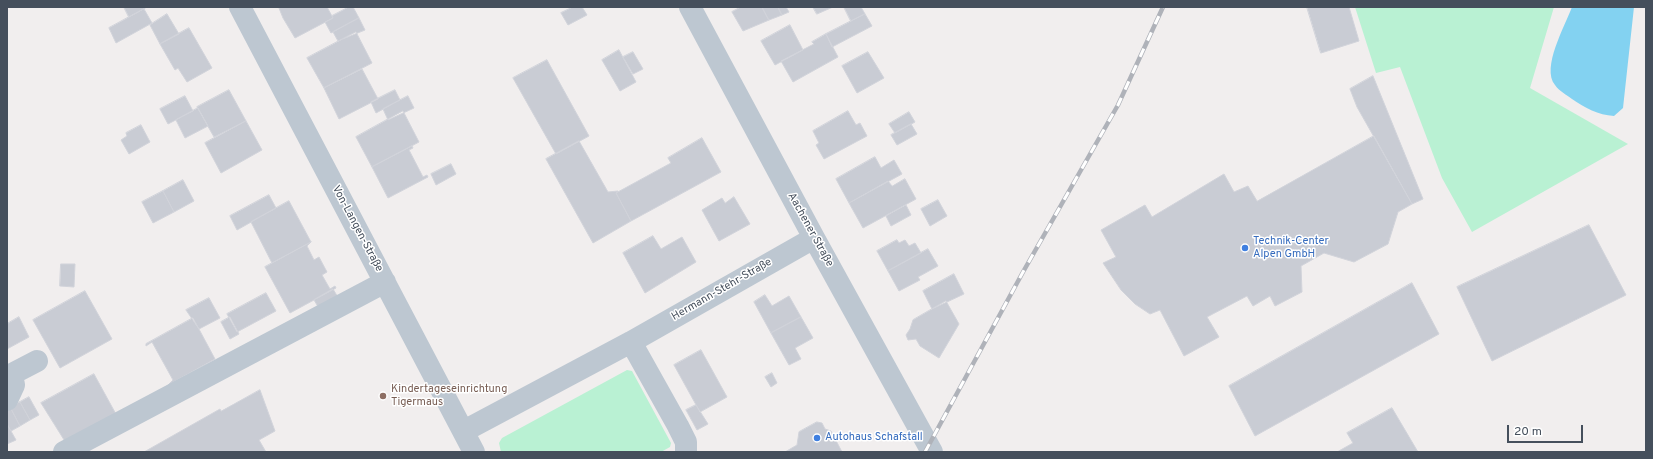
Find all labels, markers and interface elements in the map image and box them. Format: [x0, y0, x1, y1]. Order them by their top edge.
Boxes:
street label: Von-Langen-Straße [329, 184, 385, 274]
street label: Aachener Straße [784, 191, 836, 269]
place label: Technik-Center Alpen GmbH [1253, 235, 1329, 261]
marker: Technik-Center Alpen GmbH [1240, 243, 1250, 253]
street label: Hermann-Stehr-Straße [670, 256, 774, 324]
place label: Kindertageseinrichtung Tigermaus [391, 383, 507, 409]
marker: Kindertageseinrichtung Tigermaus [378, 391, 388, 401]
scale bar [1509, 417, 1585, 443]
text: 20 m [1514, 424, 1542, 440]
place label: Autohaus Schafstall [825, 431, 923, 445]
marker: Autohaus Schafstall [812, 433, 822, 443]

